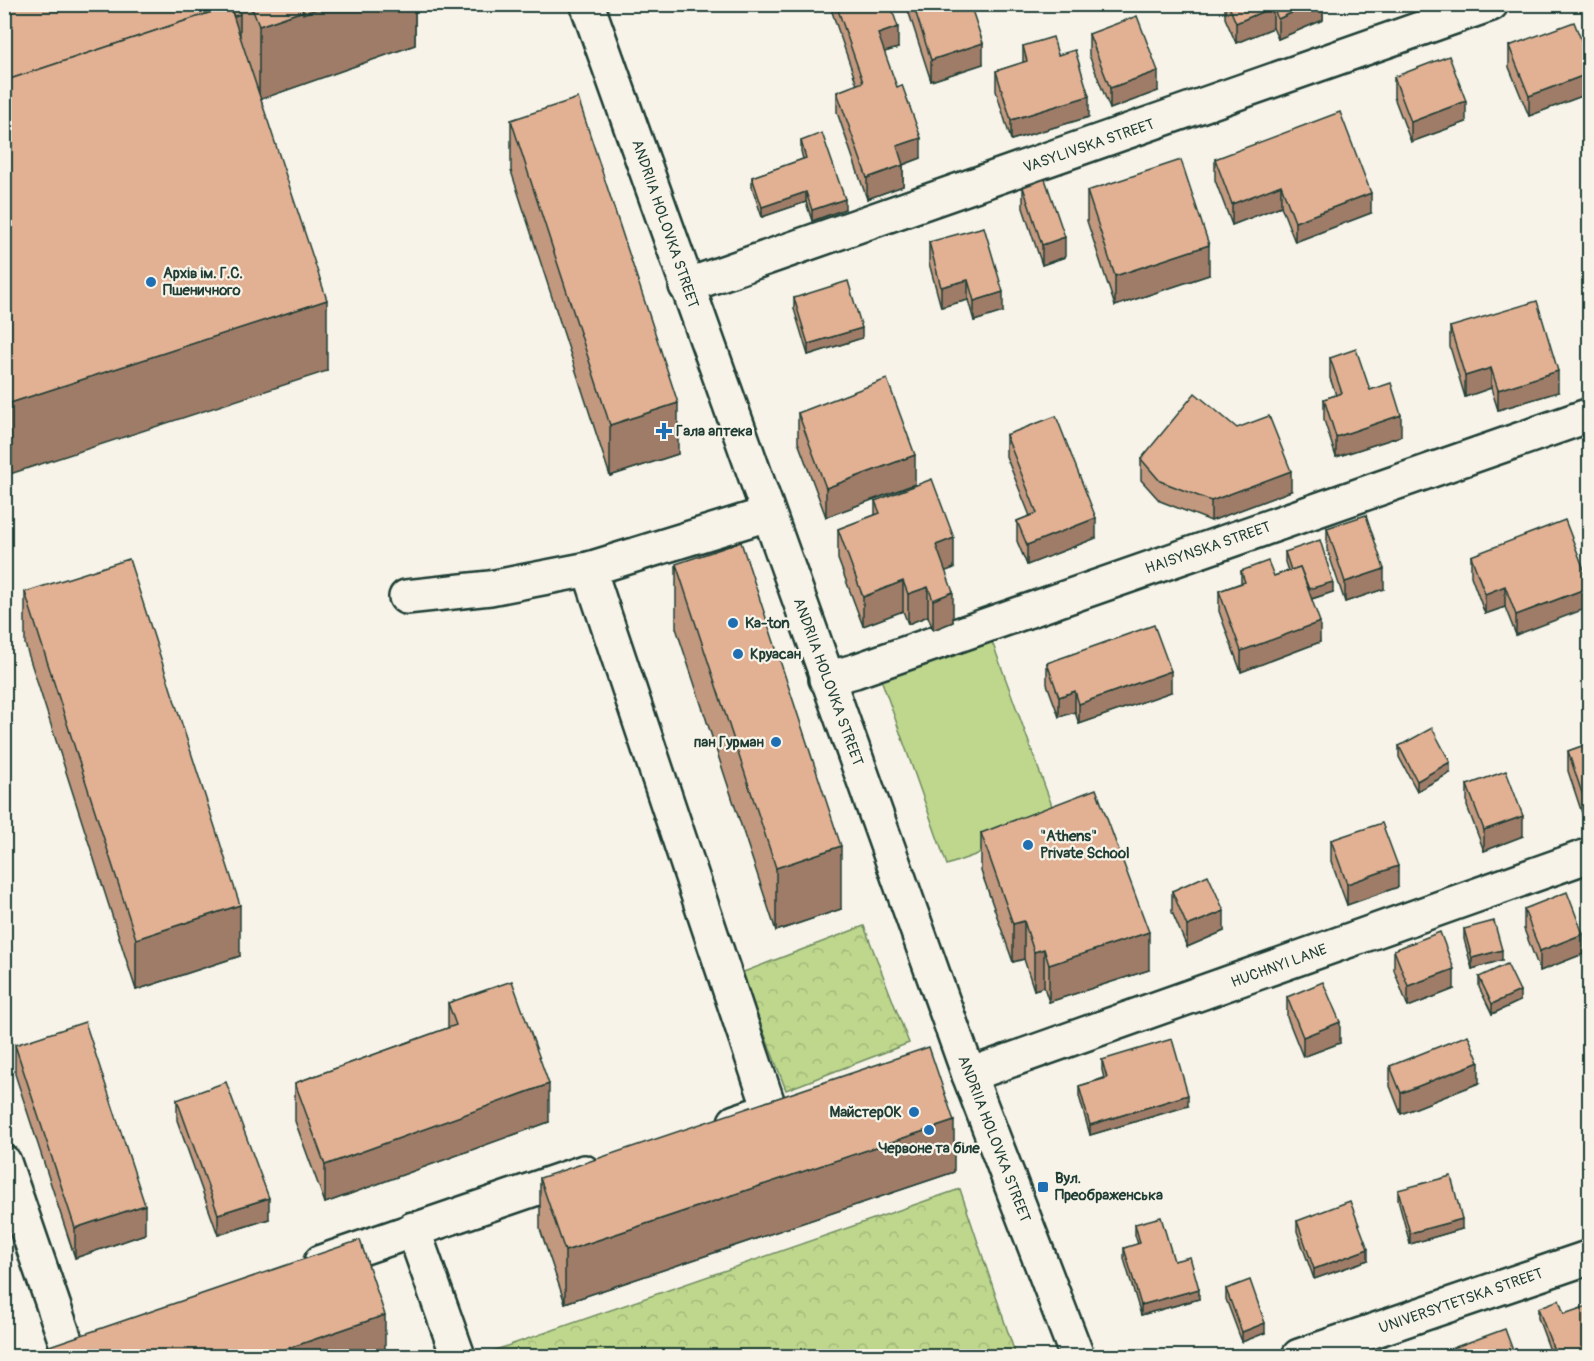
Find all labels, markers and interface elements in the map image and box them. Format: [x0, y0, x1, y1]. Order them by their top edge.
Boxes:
street label: VASYLIVSKA STREET [1021, 115, 1157, 177]
street label: ANDRIIA HOLOVKA STREET [627, 137, 703, 311]
place label: Архів ім. Г.С. Пшеничного [163, 264, 243, 300]
marker: Архів ім. Г.С. Пшеничного [144, 275, 158, 289]
place label: Гала аптека [676, 422, 753, 441]
marker: Гала аптека [657, 424, 671, 438]
street label: HAISYNSKA STREET [1143, 518, 1273, 578]
street label: ANDRIIA HOLOVKA STREET [789, 596, 867, 768]
place label: Ka-ton [745, 614, 790, 633]
marker: Ka-ton [726, 616, 740, 630]
place label: Круасан [750, 645, 802, 664]
marker: Круасан [731, 647, 745, 661]
place label: пан Гурман [694, 733, 765, 752]
marker: пан Гурман [769, 735, 783, 749]
place label: "Athens" Private School [1040, 827, 1130, 863]
marker: "Athens" Private School [1021, 838, 1035, 852]
street label: HUCHNYI LANE [1228, 940, 1330, 992]
street label: ANDRIIA HOLOVKA STREET [953, 1053, 1035, 1225]
place label: МайстерОК [830, 1103, 902, 1122]
marker: МайстерОК [907, 1105, 921, 1119]
marker: Червоне та біле [922, 1123, 936, 1137]
place label: Червоне та біле [878, 1139, 980, 1158]
place label: Вул. Преображенська [1055, 1169, 1163, 1205]
marker: Вул. Преображенська [1036, 1180, 1050, 1194]
street label: UNIVERSYTETSKA STREET [1377, 1264, 1545, 1338]

